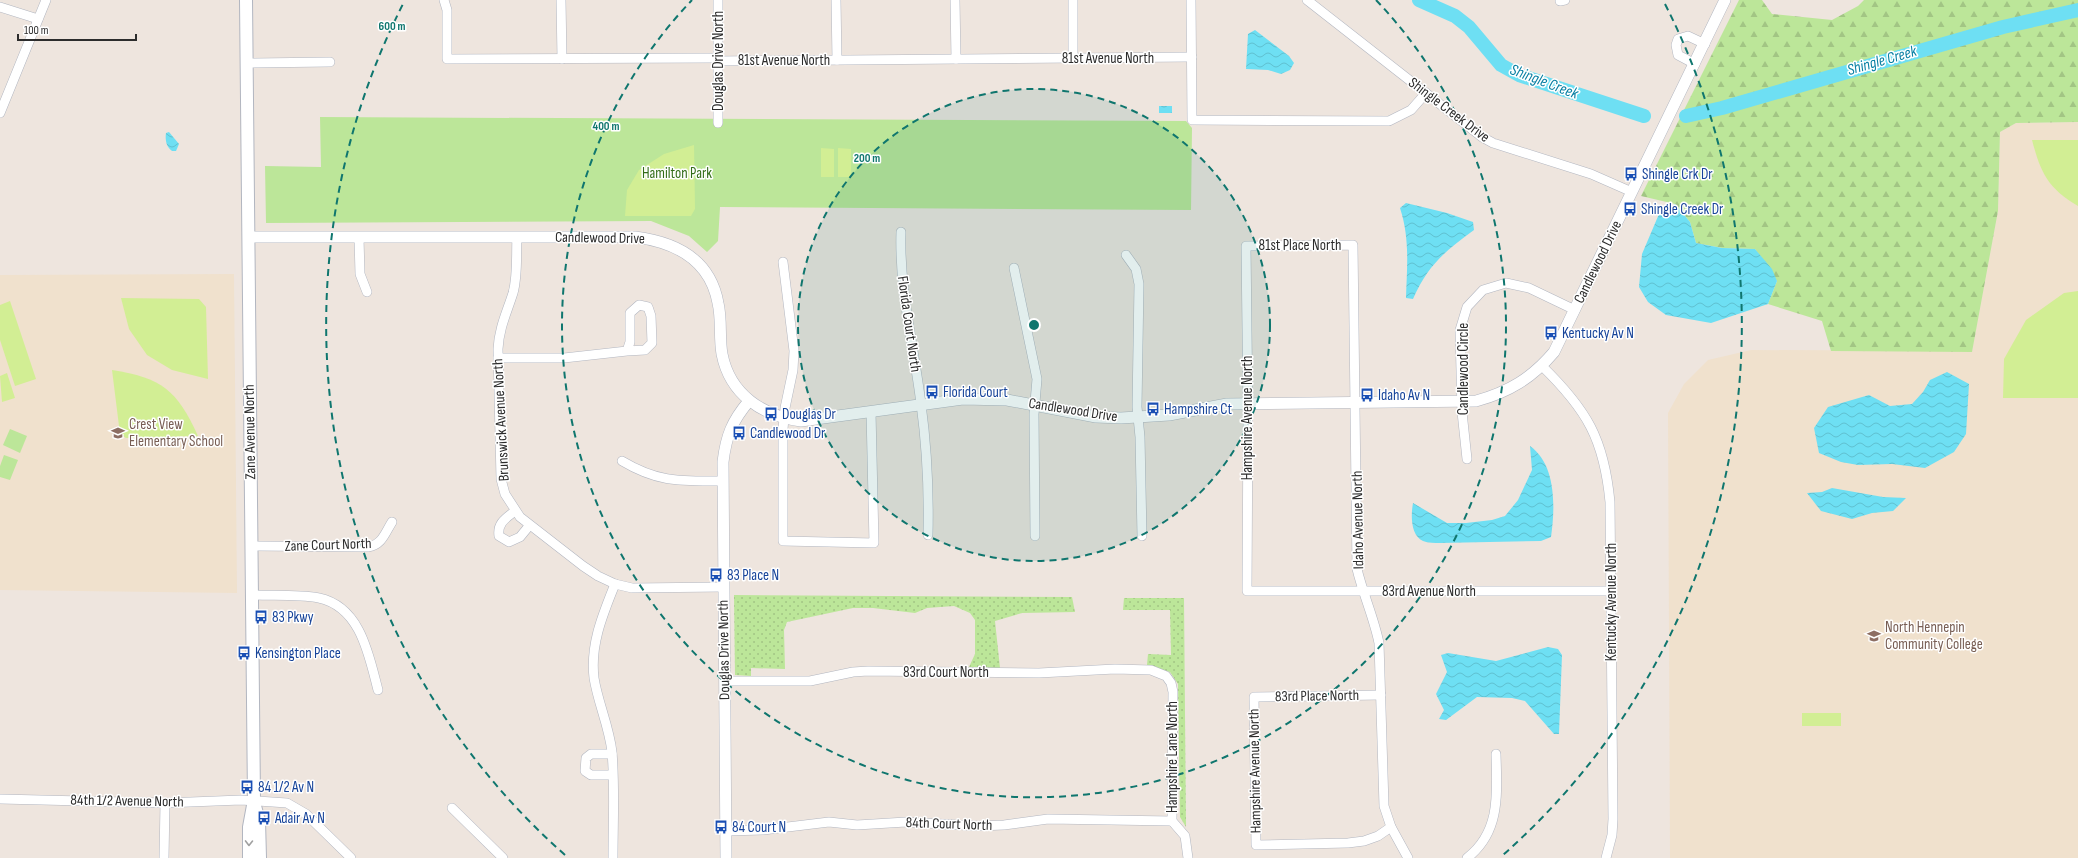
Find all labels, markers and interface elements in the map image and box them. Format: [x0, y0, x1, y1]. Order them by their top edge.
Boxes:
street label: Douglas Drive North [709, 11, 728, 111]
scale bar [18, 16, 136, 42]
text: 600 m [379, 19, 405, 34]
text: 100 m [24, 23, 49, 38]
water label: Shingle Creek [1845, 42, 1920, 80]
street label: 81st Avenue North [1062, 49, 1154, 68]
street label: 81st Avenue North [738, 51, 830, 70]
water label: Shingle Creek [1507, 60, 1582, 104]
street label: Shingle Creek Drive [1405, 73, 1493, 147]
text: 400 m [593, 119, 619, 134]
text: 200 m [854, 151, 880, 166]
park label: Hamilton Park [642, 164, 712, 183]
place label: Shingle Crk Dr [1642, 165, 1713, 184]
bus stop icon: Shingle Crk Dr [1623, 166, 1639, 182]
place label: Shingle Creek Dr [1641, 200, 1724, 219]
bus stop icon: Shingle Creek Dr [1622, 201, 1638, 217]
street label: Candlewood Drive [1570, 217, 1626, 307]
street label: Candlewood Drive [555, 228, 645, 248]
street label: 81st Place North [1259, 236, 1341, 255]
street label: Florida Court North [893, 275, 925, 373]
centre of rings [1027, 318, 1041, 332]
street label: Candlewood Circle [1454, 323, 1473, 415]
place label: Kentucky Av N [1562, 324, 1634, 343]
bus stop icon: Kentucky Av N [1543, 325, 1559, 341]
street label: Hampshire Avenue North [1238, 356, 1257, 480]
street label: Brunswick Avenue North [488, 358, 514, 482]
place label: Florida Court [943, 383, 1008, 402]
street label: Zane Avenue North [240, 384, 260, 480]
bus stop icon: Florida Court [924, 384, 940, 400]
place label: Idaho Av N [1378, 386, 1430, 405]
bus stop icon: Idaho Av N [1359, 387, 1375, 403]
street label: Candlewood Drive [1027, 394, 1119, 426]
place label: Hampshire Ct [1164, 400, 1233, 419]
bus stop icon: Hampshire Ct [1145, 401, 1161, 417]
place label: Douglas Dr [782, 405, 837, 424]
bus stop icon: Douglas Dr [763, 406, 779, 422]
place label: Crest View Elementary School [129, 415, 223, 451]
place label: Candlewood Dr [750, 424, 826, 443]
school or university icon: Crest View Elementary School [110, 425, 126, 441]
bus stop icon: Candlewood Dr [731, 425, 747, 441]
street label: Idaho Avenue North [1348, 471, 1368, 569]
street label: Zane Court North [284, 534, 372, 556]
street label: Kentucky Avenue North [1602, 543, 1621, 661]
place label: 83 Place N [727, 566, 779, 585]
bus stop icon: 83 Place N [708, 567, 724, 583]
street label: 83rd Avenue North [1382, 582, 1476, 601]
street label: Douglas Drive North [714, 600, 734, 700]
place label: 83 Pkwy [272, 608, 314, 627]
bus stop icon: 83 Pkwy [253, 609, 269, 625]
place label: North Hennepin Community College [1885, 618, 1983, 654]
school or university icon: North Hennepin Community College [1866, 628, 1882, 644]
place label: Kensington Place [255, 644, 341, 663]
bus stop icon: Kensington Place [236, 645, 252, 661]
street label: 83rd Court North [903, 663, 989, 682]
street label: 83rd Place North [1275, 686, 1359, 706]
street label: Hampshire Lane North [1163, 701, 1182, 813]
street label: Hampshire Avenue North [1244, 708, 1266, 834]
place label: 84 1/2 Av N [258, 778, 314, 797]
bus stop icon: 84 1/2 Av N [239, 779, 255, 795]
street label: 84th 1/2 Avenue North [70, 791, 184, 811]
place label: Adair Av N [274, 809, 325, 828]
bus stop icon: Adair Av N [256, 810, 272, 826]
street label: 84th Court North [905, 813, 993, 835]
place label: 84 Court N [732, 818, 786, 837]
bus stop icon: 84 Court N [713, 819, 729, 835]
one-way arrow [245, 840, 253, 846]

